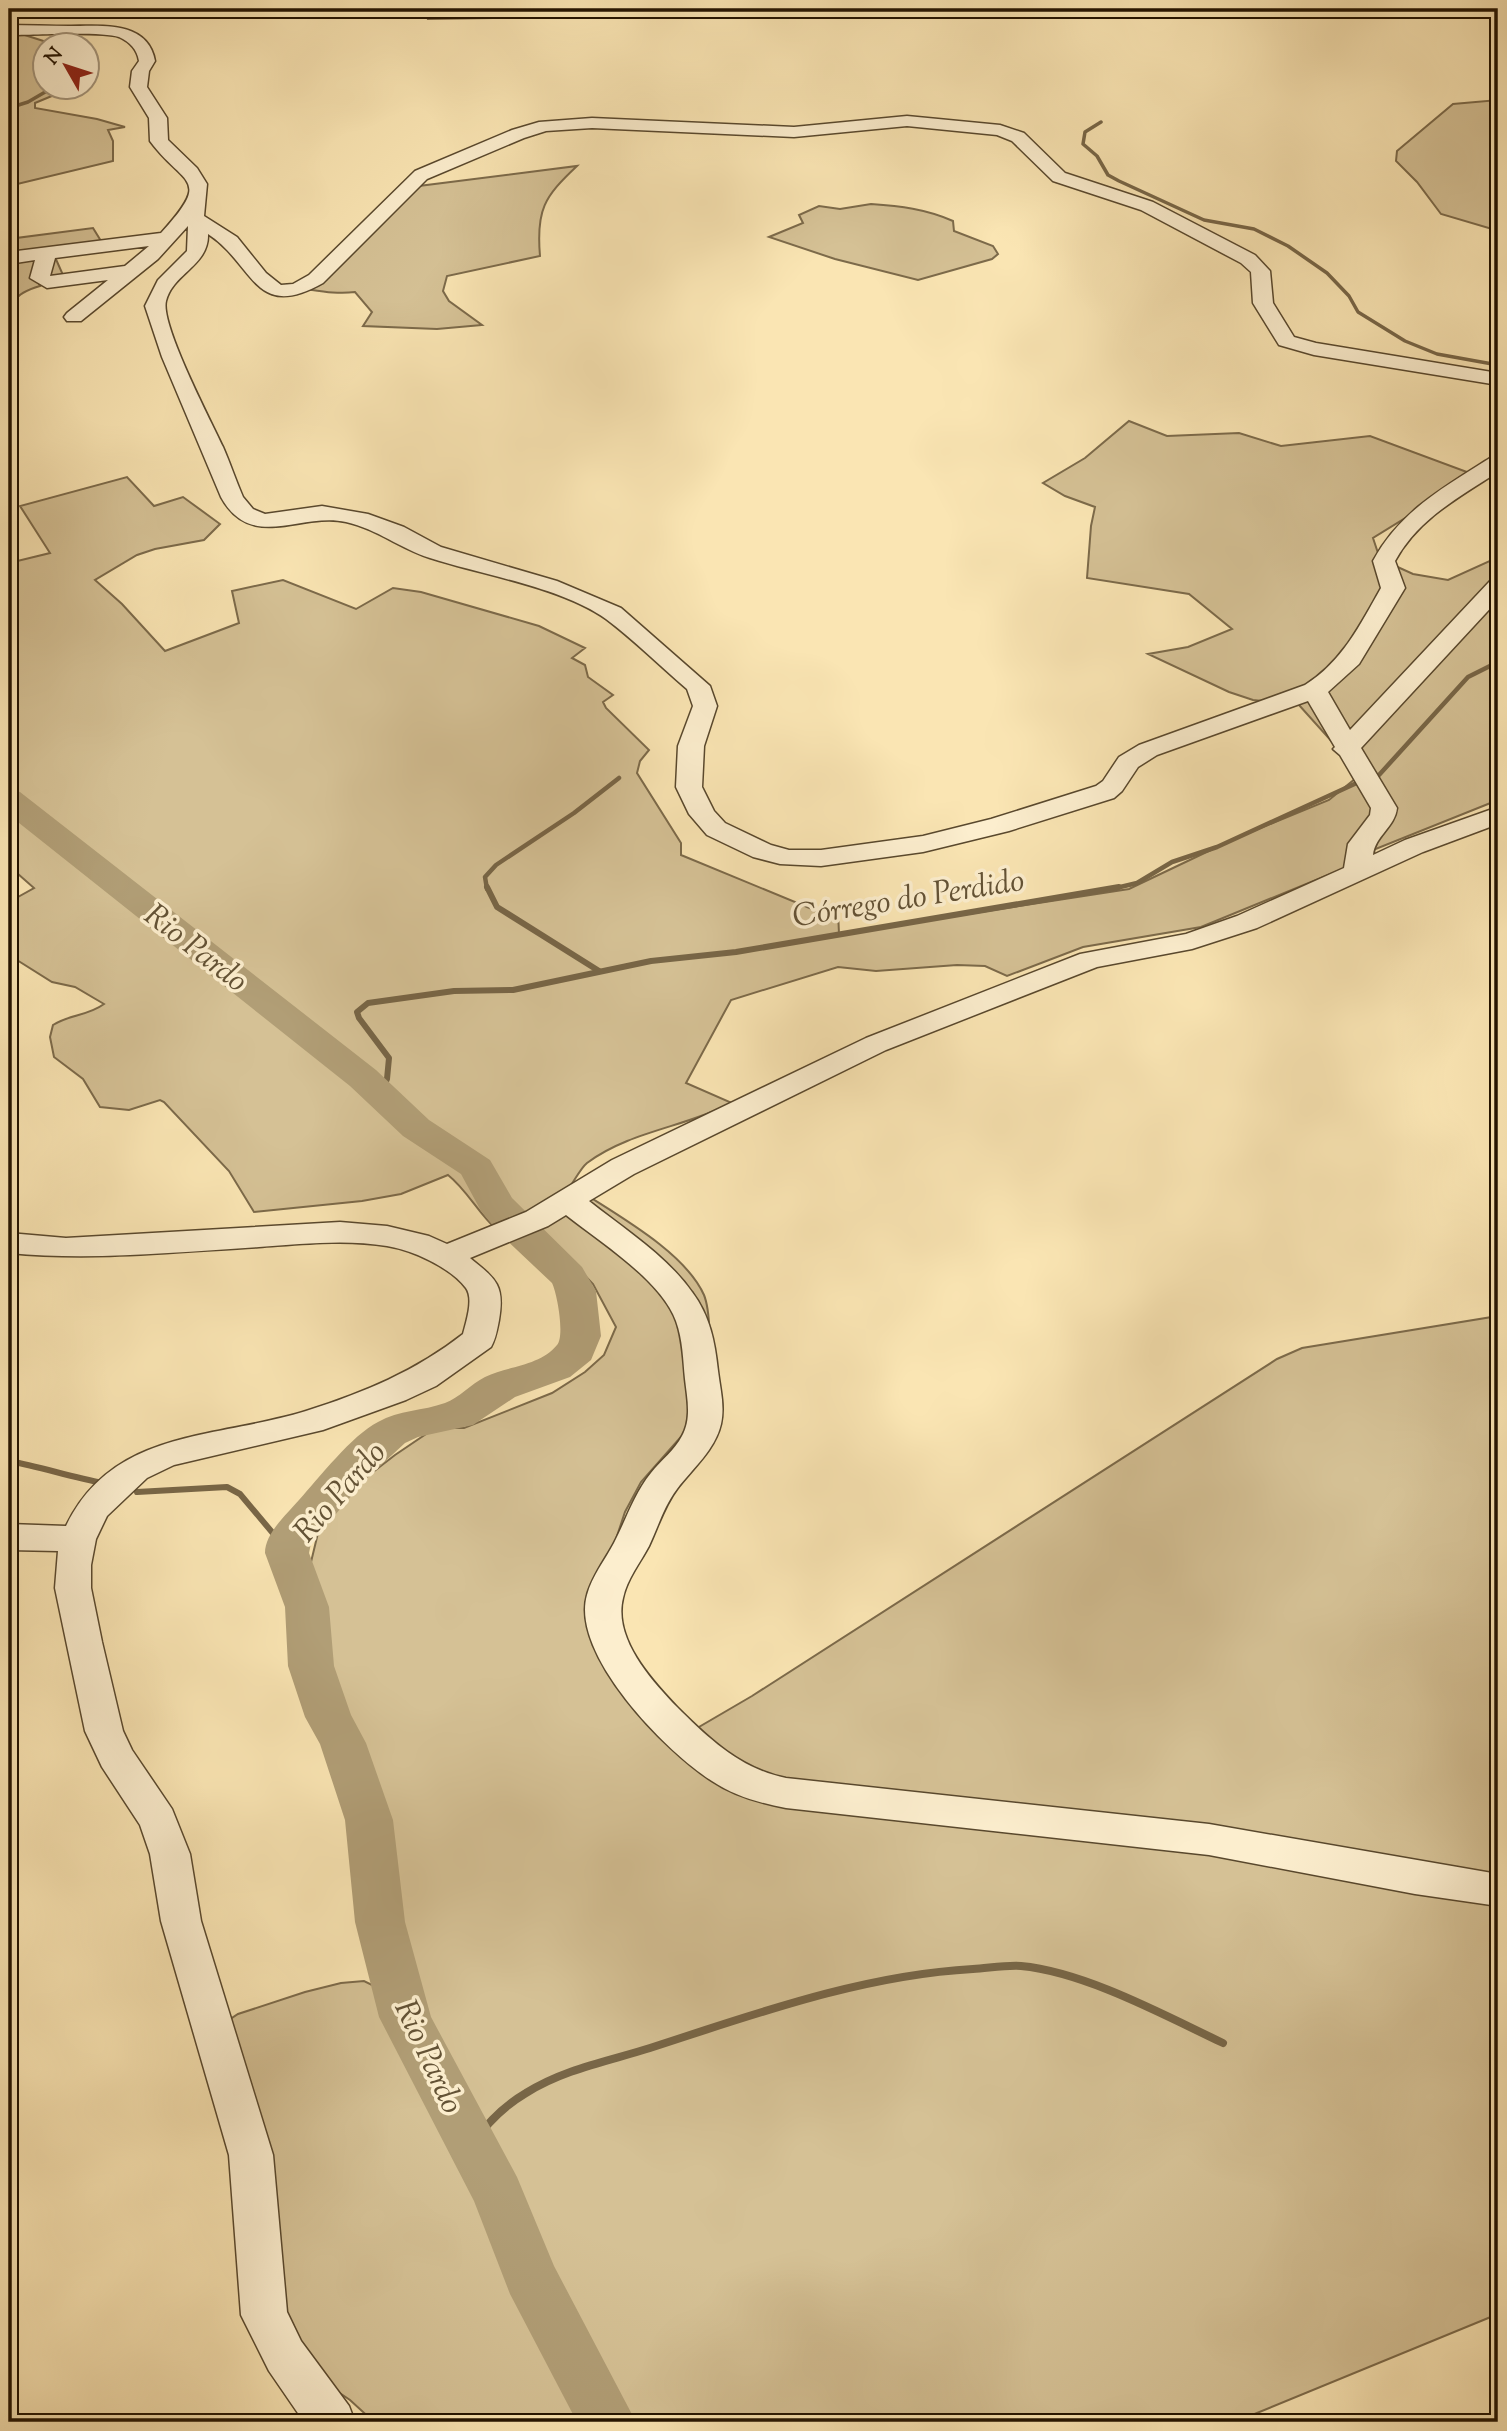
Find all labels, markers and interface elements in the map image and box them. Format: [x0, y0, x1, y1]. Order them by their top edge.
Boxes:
north arrow [32, 32, 102, 102]
text: N [39, 42, 70, 71]
water label: Córrego do Perdido [789, 859, 1028, 941]
water label: Rio Pardo [133, 894, 257, 1005]
water label: Rio Pardo [284, 1432, 398, 1554]
water label: Rio Pardo [381, 1993, 474, 2122]

